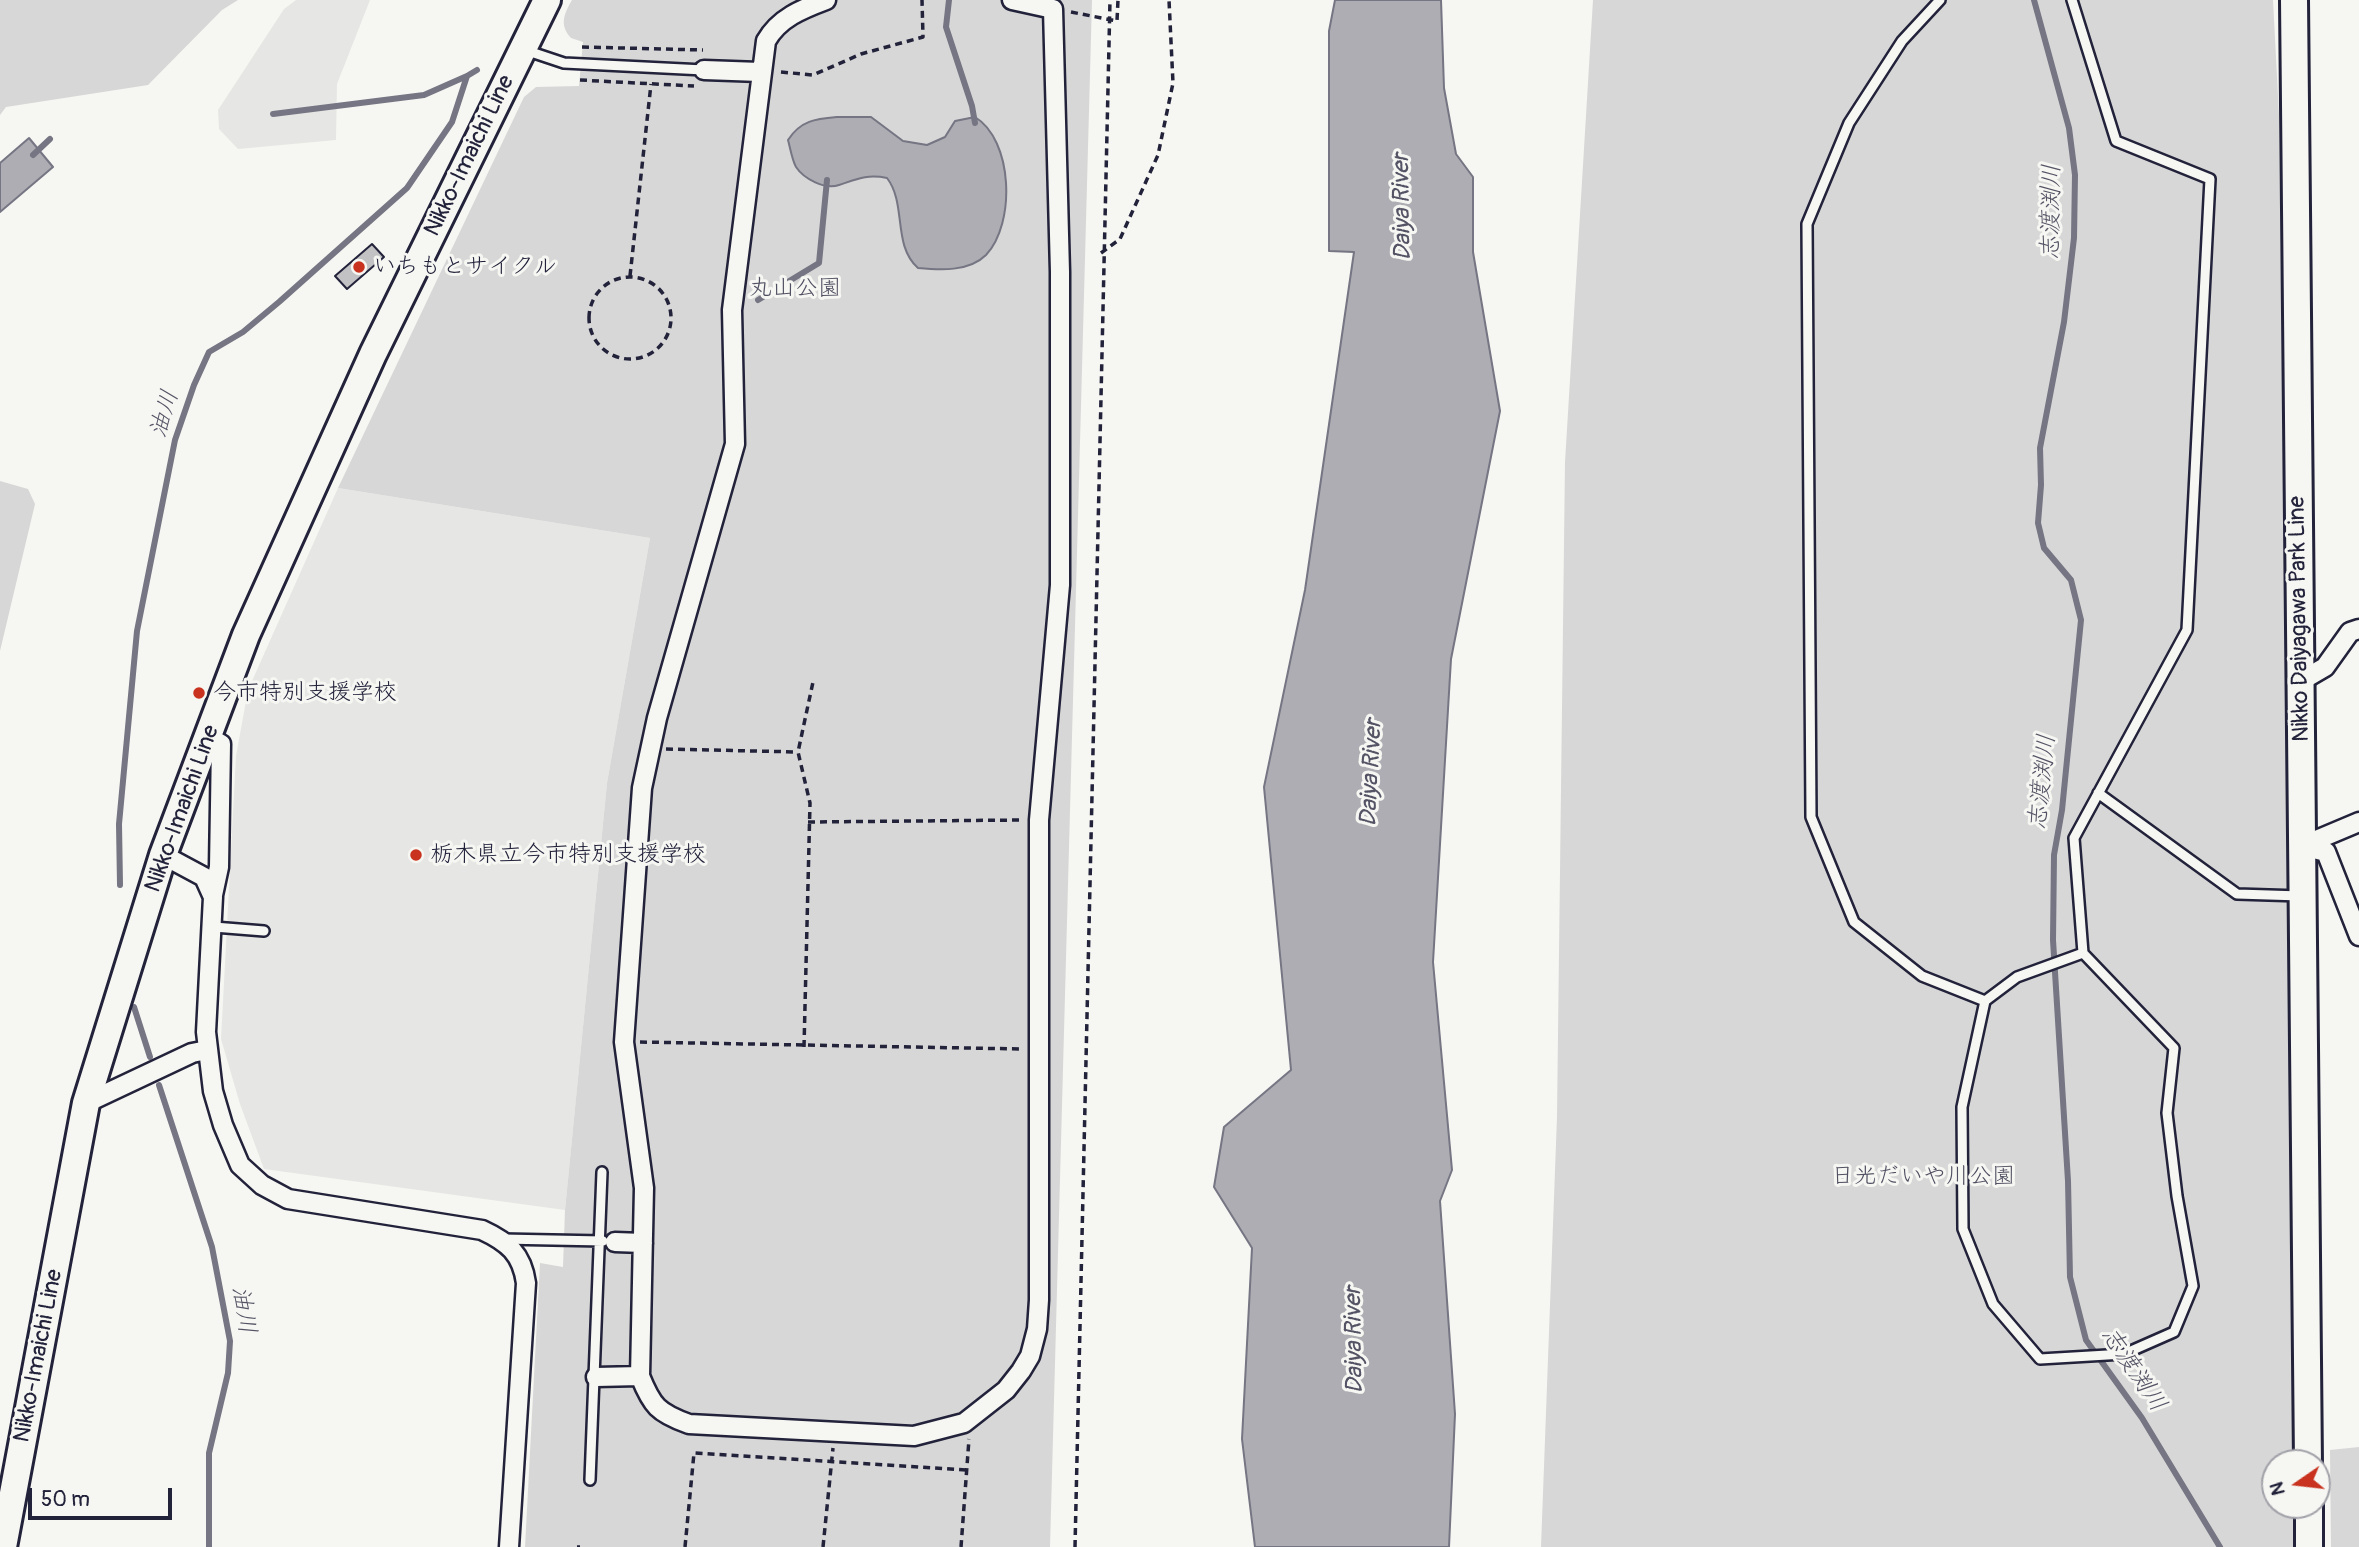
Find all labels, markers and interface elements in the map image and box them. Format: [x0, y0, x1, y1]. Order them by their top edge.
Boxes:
street label: Nikko-Imaichi Line [419, 71, 521, 241]
water label: Daiya River [1388, 153, 1418, 261]
water label: 志渡渕川 [2037, 164, 2067, 260]
place label: いちもとサイクル [373, 253, 557, 281]
marker: いちもとサイクル [351, 259, 367, 275]
park label: 丸山公園 [749, 275, 841, 303]
water label: 油川 [144, 387, 186, 441]
street label: Nikko Daiyagawa Park Line [2284, 496, 2316, 742]
place label: 今市特別支援学校 [213, 679, 397, 707]
marker: 今市特別支援学校 [191, 685, 207, 701]
water label: Daiya River [1355, 719, 1389, 827]
street label: Nikko-Imaichi Line [140, 722, 226, 896]
water label: 志渡渕川 [2024, 733, 2062, 831]
place label: 栃木県立今市特別支援学校 [430, 841, 706, 869]
marker: 栃木県立今市特別支援学校 [408, 847, 424, 863]
park label: 日光だいや川公園 [1831, 1163, 2015, 1191]
street label: Nikko-Imaichi Line [9, 1267, 69, 1445]
water label: 油川 [225, 1284, 261, 1336]
water label: Daiya River [1340, 1286, 1370, 1394]
water label: 志渡渕川 [2094, 1322, 2172, 1418]
north arrow [2261, 1449, 2331, 1519]
scale bar [32, 1474, 175, 1518]
text: N [2264, 1479, 2291, 1498]
text: 50 m [41, 1486, 90, 1513]

